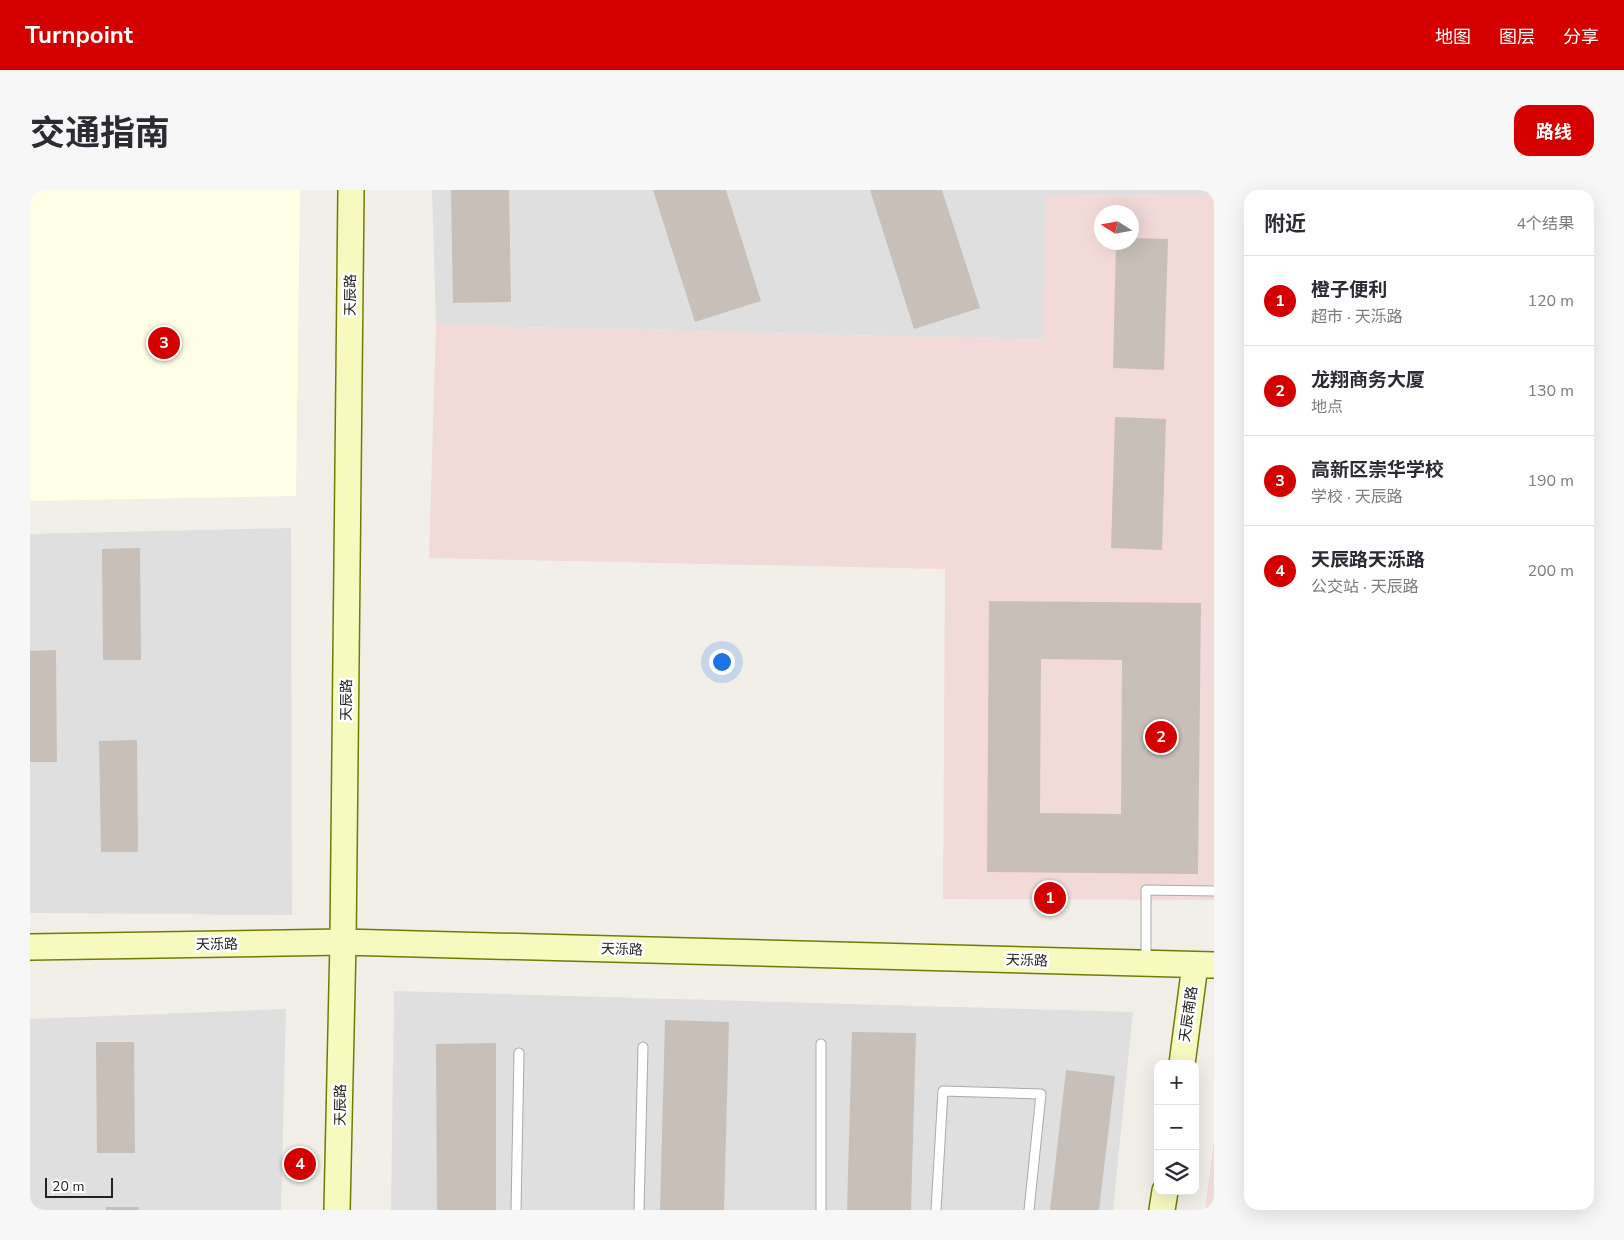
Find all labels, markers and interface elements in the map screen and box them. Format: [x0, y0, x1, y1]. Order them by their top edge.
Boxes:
text: Turnpoint [25, 19, 133, 51]
text: 地图 [1435, 25, 1471, 49]
text: 图层 [1499, 25, 1535, 49]
text: 分享 [1563, 25, 1599, 49]
button: 路线 [1514, 105, 1594, 156]
text: 交通指南 [30, 110, 170, 157]
north arrow [1094, 205, 1139, 250]
text: 附近 [1264, 210, 1306, 238]
text: 4个结果 [1516, 213, 1574, 235]
street label: 天辰路 [341, 274, 360, 316]
text: 橙子便利 [1311, 277, 1387, 303]
text: 1 [1275, 290, 1285, 312]
text: 120 m [1527, 290, 1574, 312]
text: 超市 · 天泺路 [1311, 306, 1403, 328]
pin: 3 [148, 324, 180, 362]
text: 龙翔商务大厦 [1311, 367, 1425, 393]
text: 2 [1275, 380, 1285, 402]
text: 130 m [1527, 380, 1574, 402]
text: 地点 [1311, 396, 1343, 418]
text: 高新区崇华学校 [1311, 457, 1444, 483]
text: 3 [1275, 470, 1285, 492]
text: 190 m [1527, 470, 1574, 492]
text: 学校 · 天辰路 [1311, 486, 1403, 508]
text: 天辰路天泺路 [1311, 547, 1425, 573]
text: 4 [1275, 560, 1285, 582]
text: 200 m [1527, 560, 1574, 582]
text: 公交站 · 天辰路 [1311, 576, 1419, 598]
your location [709, 649, 735, 675]
street label: 天辰路 [337, 679, 356, 721]
pin: 2 [1145, 718, 1177, 756]
pin: 1 [1034, 879, 1066, 917]
street label: 天泺路 [196, 935, 238, 954]
street label: 天泺路 [601, 939, 643, 960]
street label: 天泺路 [1006, 950, 1048, 971]
street label: 天辰南路 [1175, 985, 1202, 1043]
map controls [1154, 1060, 1199, 1195]
button: + [1154, 1060, 1199, 1105]
street label: 天辰路 [331, 1084, 350, 1126]
button: − [1154, 1105, 1199, 1150]
pin: 4 [284, 1145, 316, 1183]
button: layers [1154, 1150, 1199, 1195]
scale bar [45, 1175, 112, 1198]
text: 20 m [52, 1177, 84, 1196]

